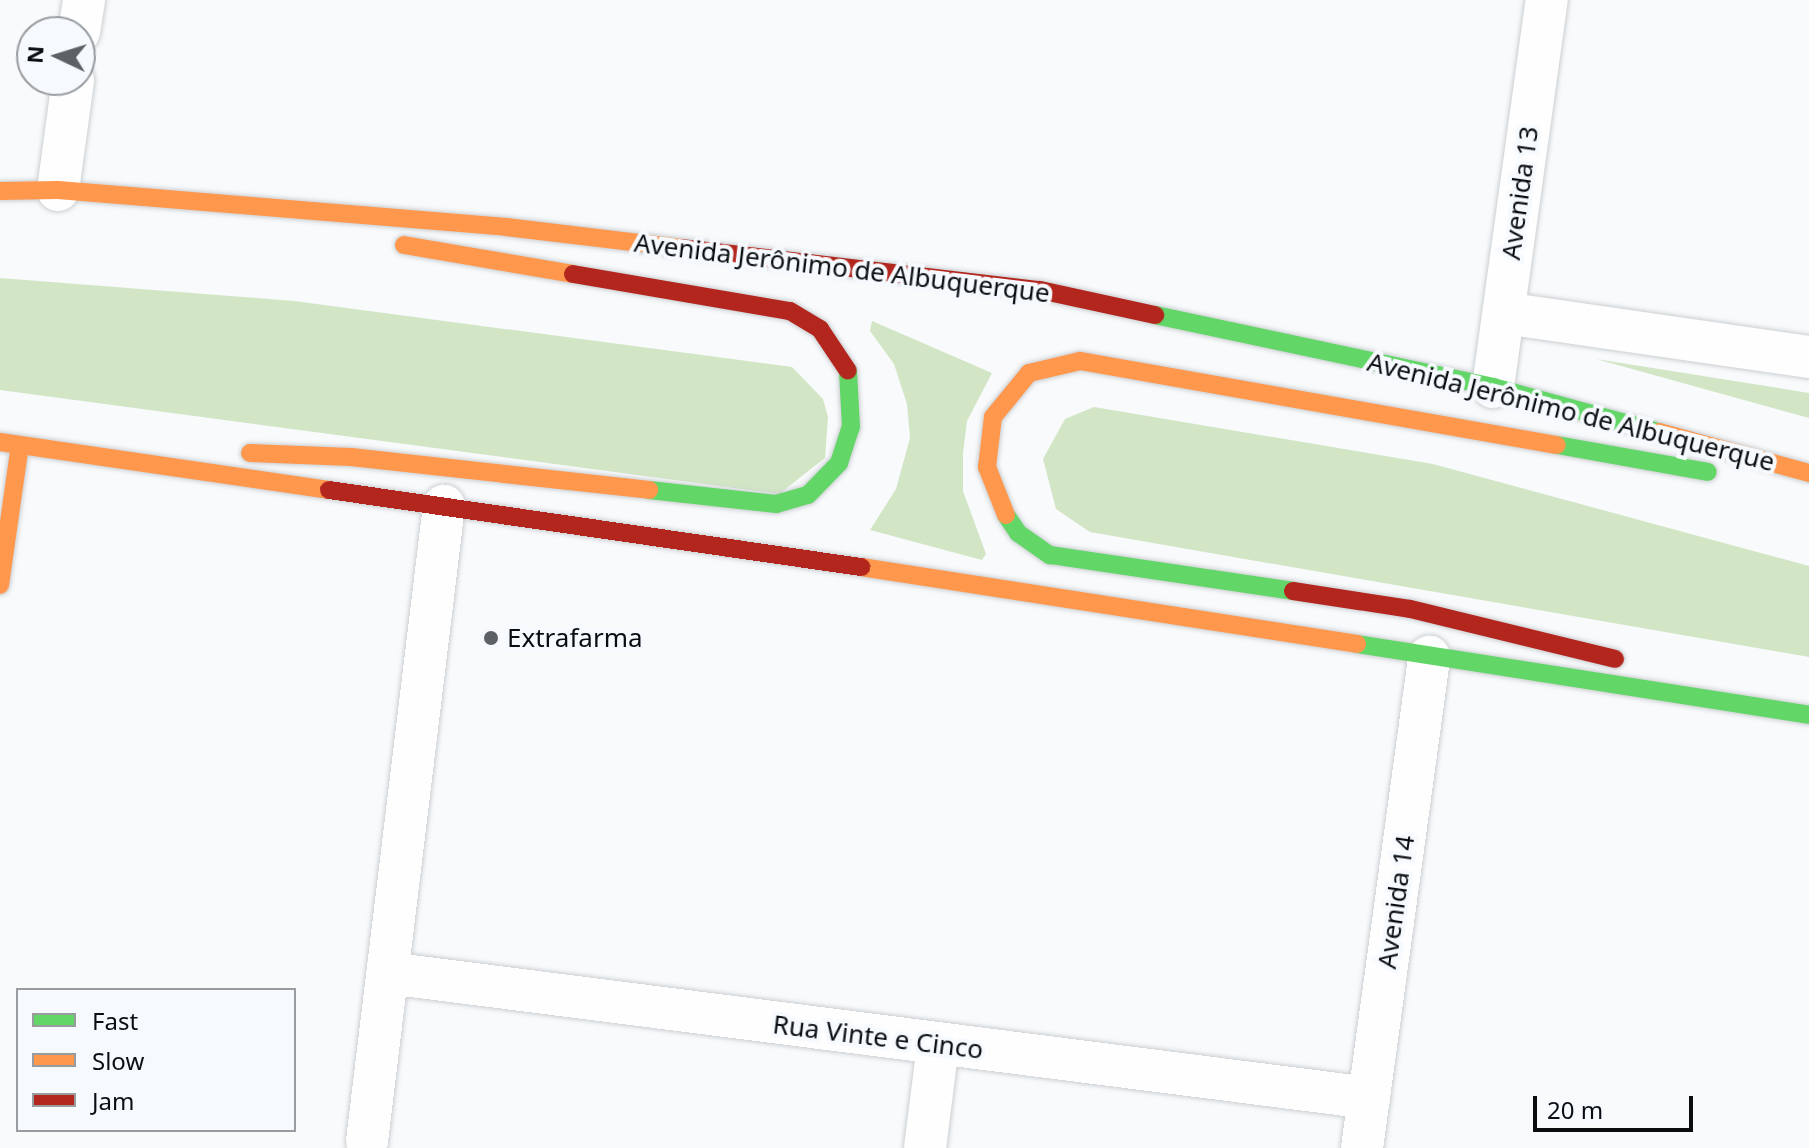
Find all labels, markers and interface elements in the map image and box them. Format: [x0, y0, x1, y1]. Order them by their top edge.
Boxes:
north arrow [16, 16, 96, 96]
text: N [18, 45, 50, 64]
street label: Avenida 13 [1495, 124, 1545, 262]
street label: Avenida Jerônimo de Albuquerque [632, 227, 1052, 309]
street label: Avenida Jerônimo de Albuquerque [1364, 346, 1778, 478]
place label: Extrafarma [507, 622, 643, 654]
marker: Extrafarma [482, 629, 500, 647]
street label: Avenida 14 [1371, 833, 1421, 971]
legend [16, 988, 296, 1132]
text: Fast [92, 1004, 138, 1037]
street label: Rua Vinte e Cinco [771, 1009, 985, 1065]
text: Slow [92, 1044, 144, 1077]
scale bar [1537, 1080, 1697, 1130]
text: Jam [92, 1084, 134, 1117]
text: 20 m [1547, 1093, 1603, 1126]

